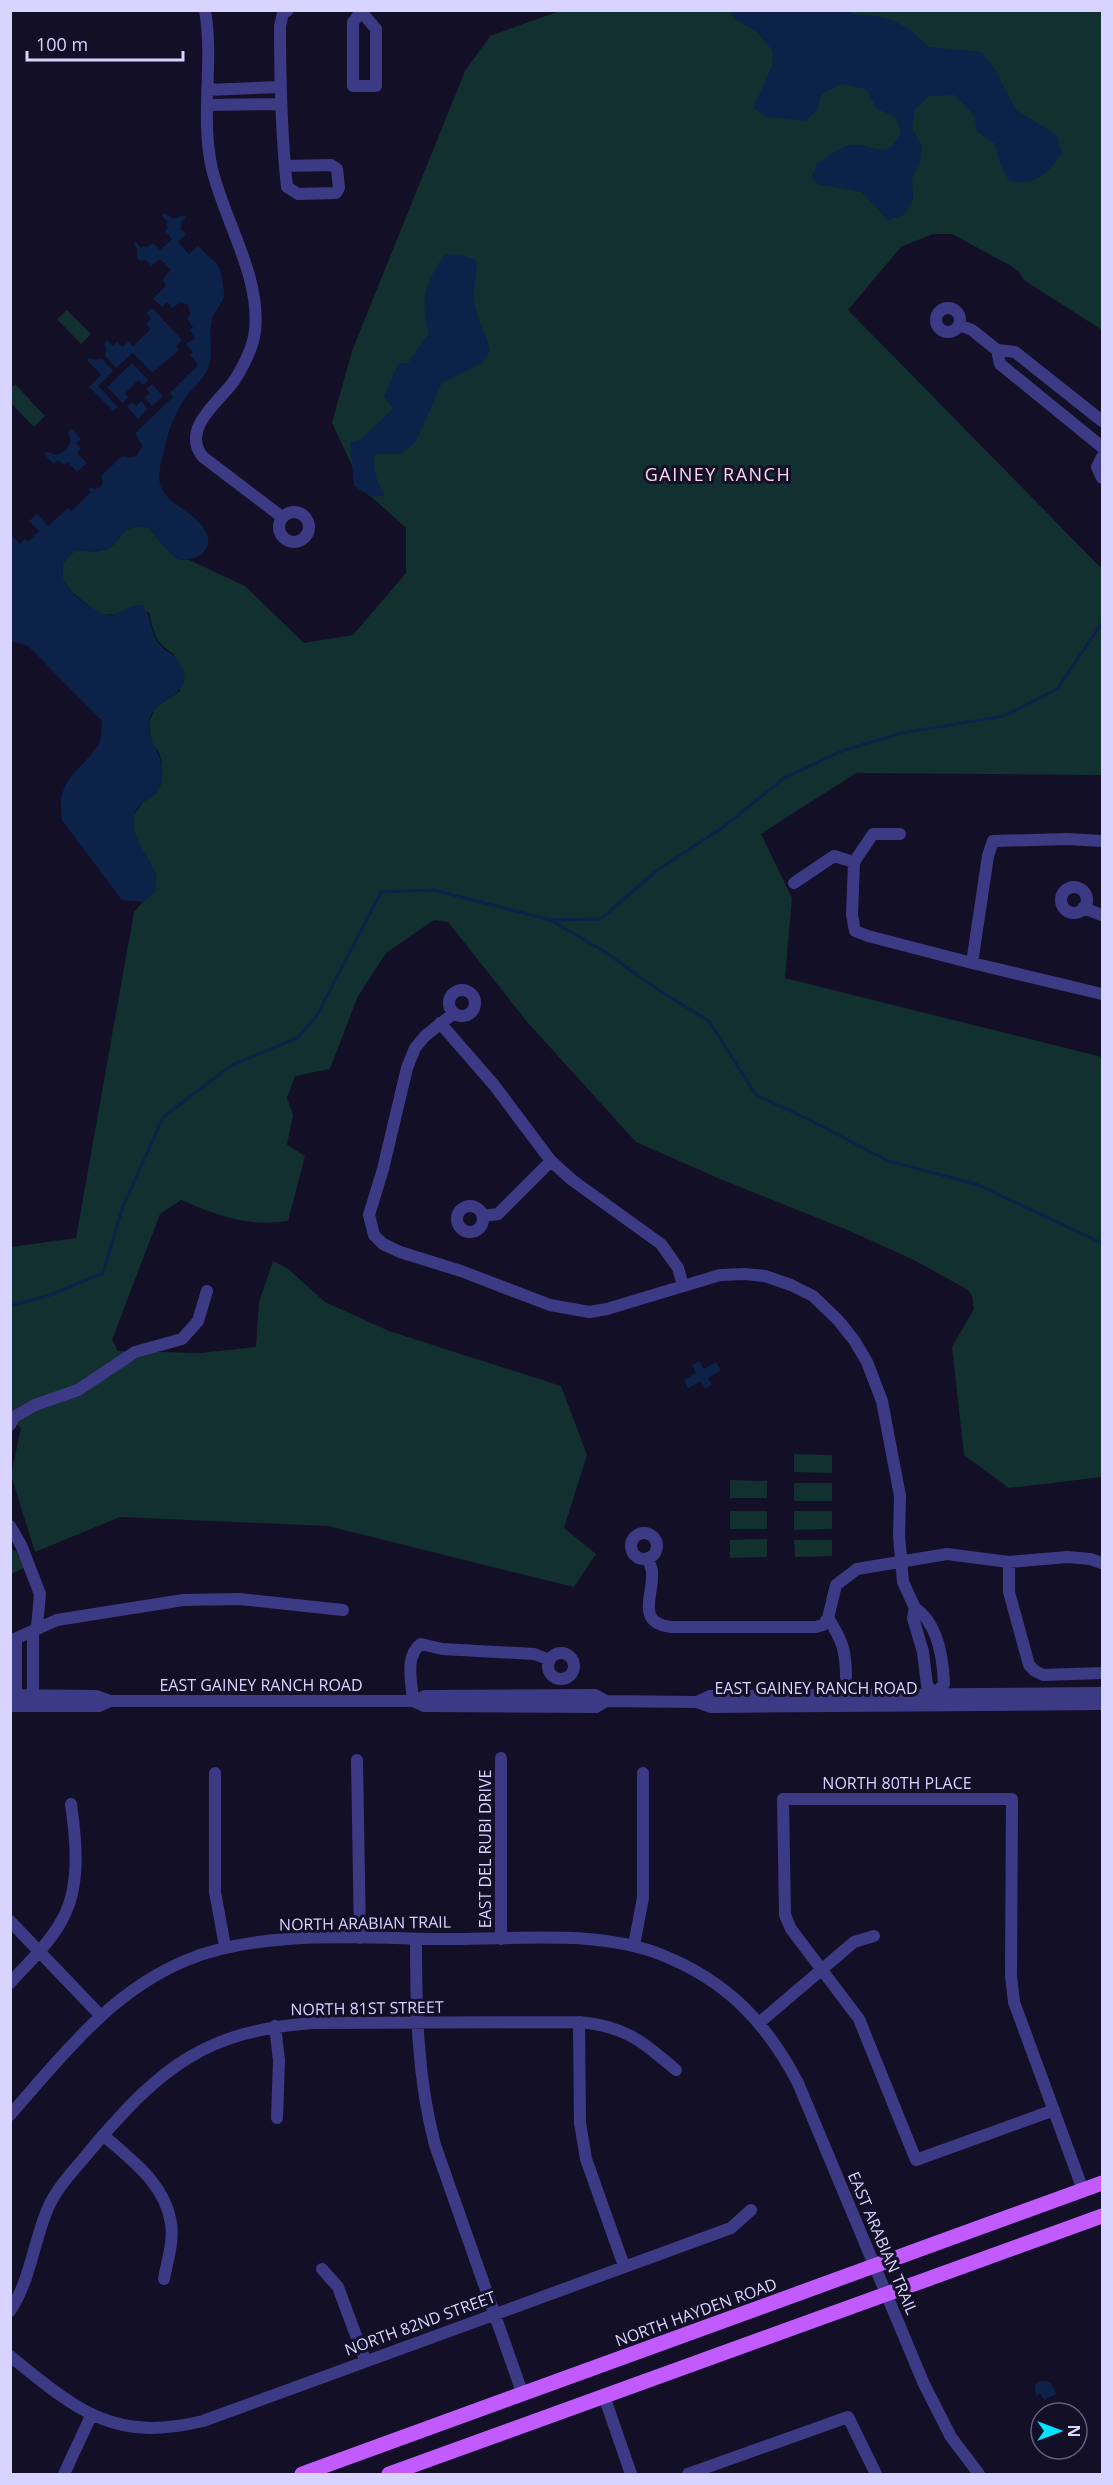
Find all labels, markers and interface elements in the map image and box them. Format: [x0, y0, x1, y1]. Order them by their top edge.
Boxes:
scale bar [27, 24, 183, 62]
text: 100 m [36, 32, 88, 56]
district label: GAINEY RANCH [645, 462, 791, 486]
street label: EAST GAINEY RANCH ROAD [159, 1674, 363, 1696]
street label: EAST GAINEY RANCH ROAD [714, 1677, 918, 1699]
street label: EAST DEL RUBI DRIVE [474, 1770, 496, 1928]
street label: NORTH 80TH PLACE [822, 1772, 972, 1794]
street label: NORTH ARABIAN TRAIL [279, 1911, 451, 1935]
street label: NORTH 81ST STREET [290, 1996, 444, 2020]
street label: EAST ARABIAN TRAIL [843, 2168, 923, 2318]
street label: NORTH HAYDEN ROAD [612, 2272, 780, 2352]
street label: NORTH 82ND STREET [341, 2285, 499, 2361]
north arrow [1029, 2401, 1089, 2461]
text: N [1063, 2424, 1085, 2438]

